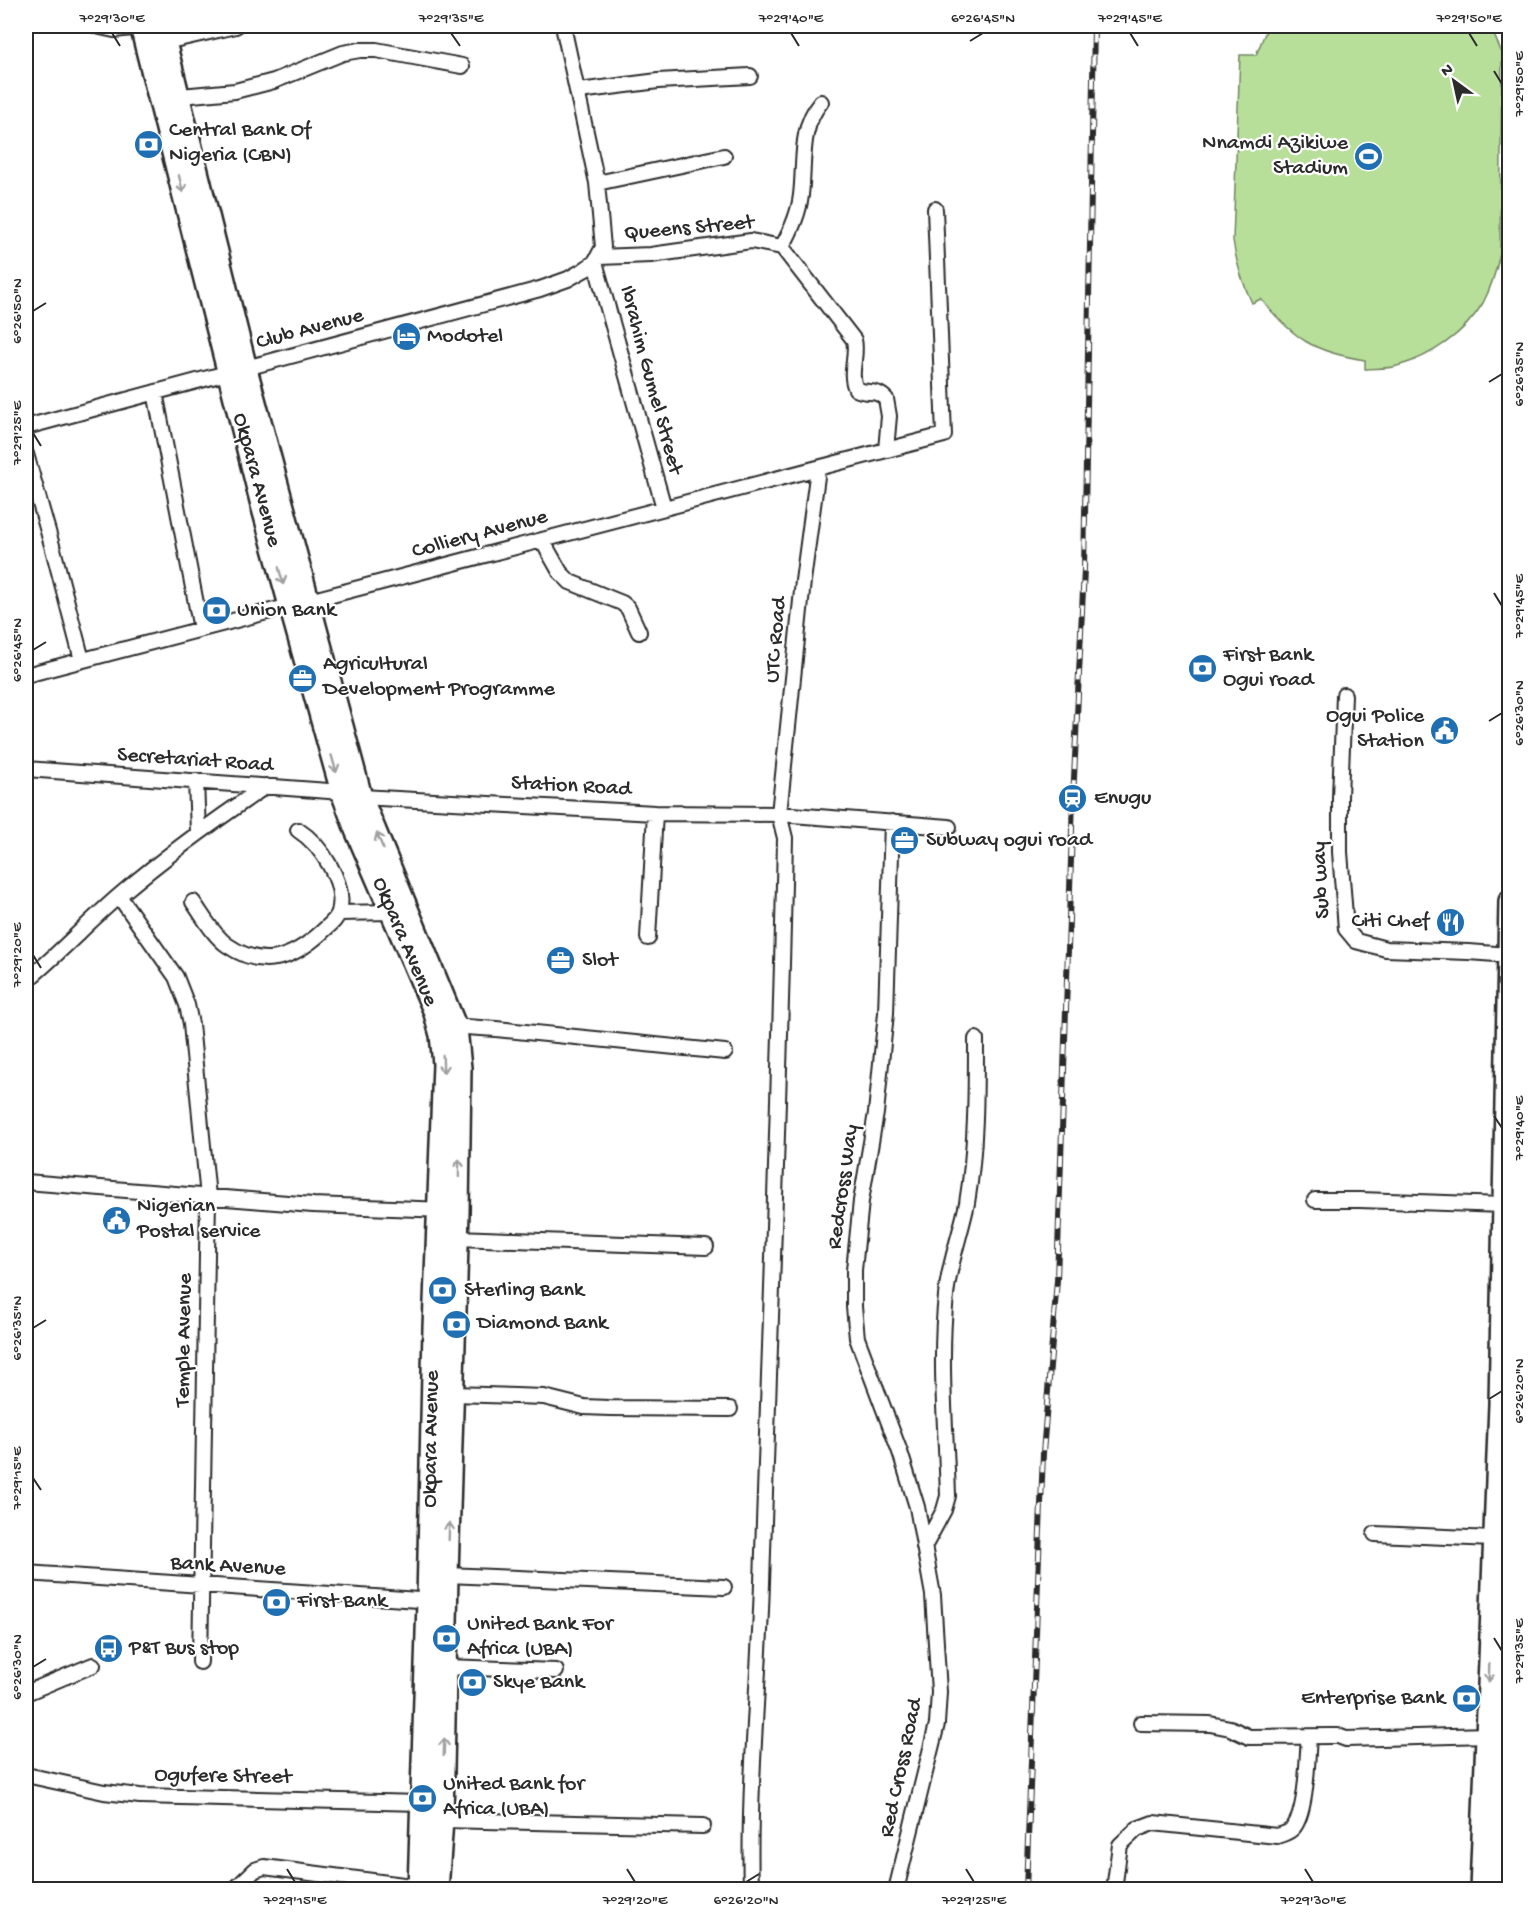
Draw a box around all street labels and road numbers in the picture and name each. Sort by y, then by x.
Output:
street label: Queens Street [623,210,757,248]
street label: Ibrahim Gumel Street [612,283,688,479]
street label: Club Avenue [253,303,367,357]
street label: Okpara Avenue [226,410,287,550]
street label: Colliery Avenue [409,504,551,566]
street label: UTC Road [760,594,794,684]
street label: Secretariat Road [116,743,276,780]
street label: Station Road [510,771,634,803]
street label: Sub way [1307,840,1337,919]
street label: Okpara Avenue [365,874,443,1011]
street label: Redcross Way [822,1123,866,1251]
street label: Temple Avenue [171,1272,199,1409]
street label: Okpara Avenue [418,1369,446,1508]
street label: Bank Avenue [169,1551,287,1583]
street label: Red Cross Road [875,1694,930,1840]
street label: Ogufere Street [154,1763,294,1791]

